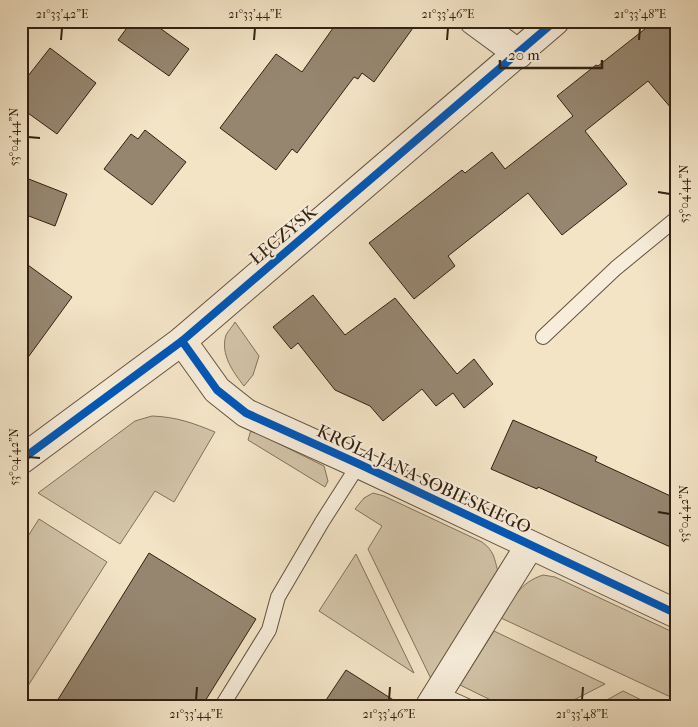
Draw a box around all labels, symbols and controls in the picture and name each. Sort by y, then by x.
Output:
text: 21°33'42"E [36,7,88,21]
text: 21°33'44"E [228,7,282,21]
text: 21°33'46"E [422,7,474,21]
text: 21°33'48"E [614,7,666,21]
scale bar [500,38,603,70]
text: 20 m [508,46,540,64]
text: 53°04'44"N [7,108,21,166]
text: 53°04'44"N [677,165,691,223]
street label: ŁĘCZYSK [246,201,322,269]
street label: KRÓLA JANA SOBIESKIEGO [313,419,535,538]
text: 53°04'42"N [7,428,21,486]
text: 53°04'42"N [677,485,691,543]
text: 21°33'44"E [169,707,223,721]
text: 21°33'46"E [363,707,415,721]
text: 21°33'48"E [556,707,608,721]

